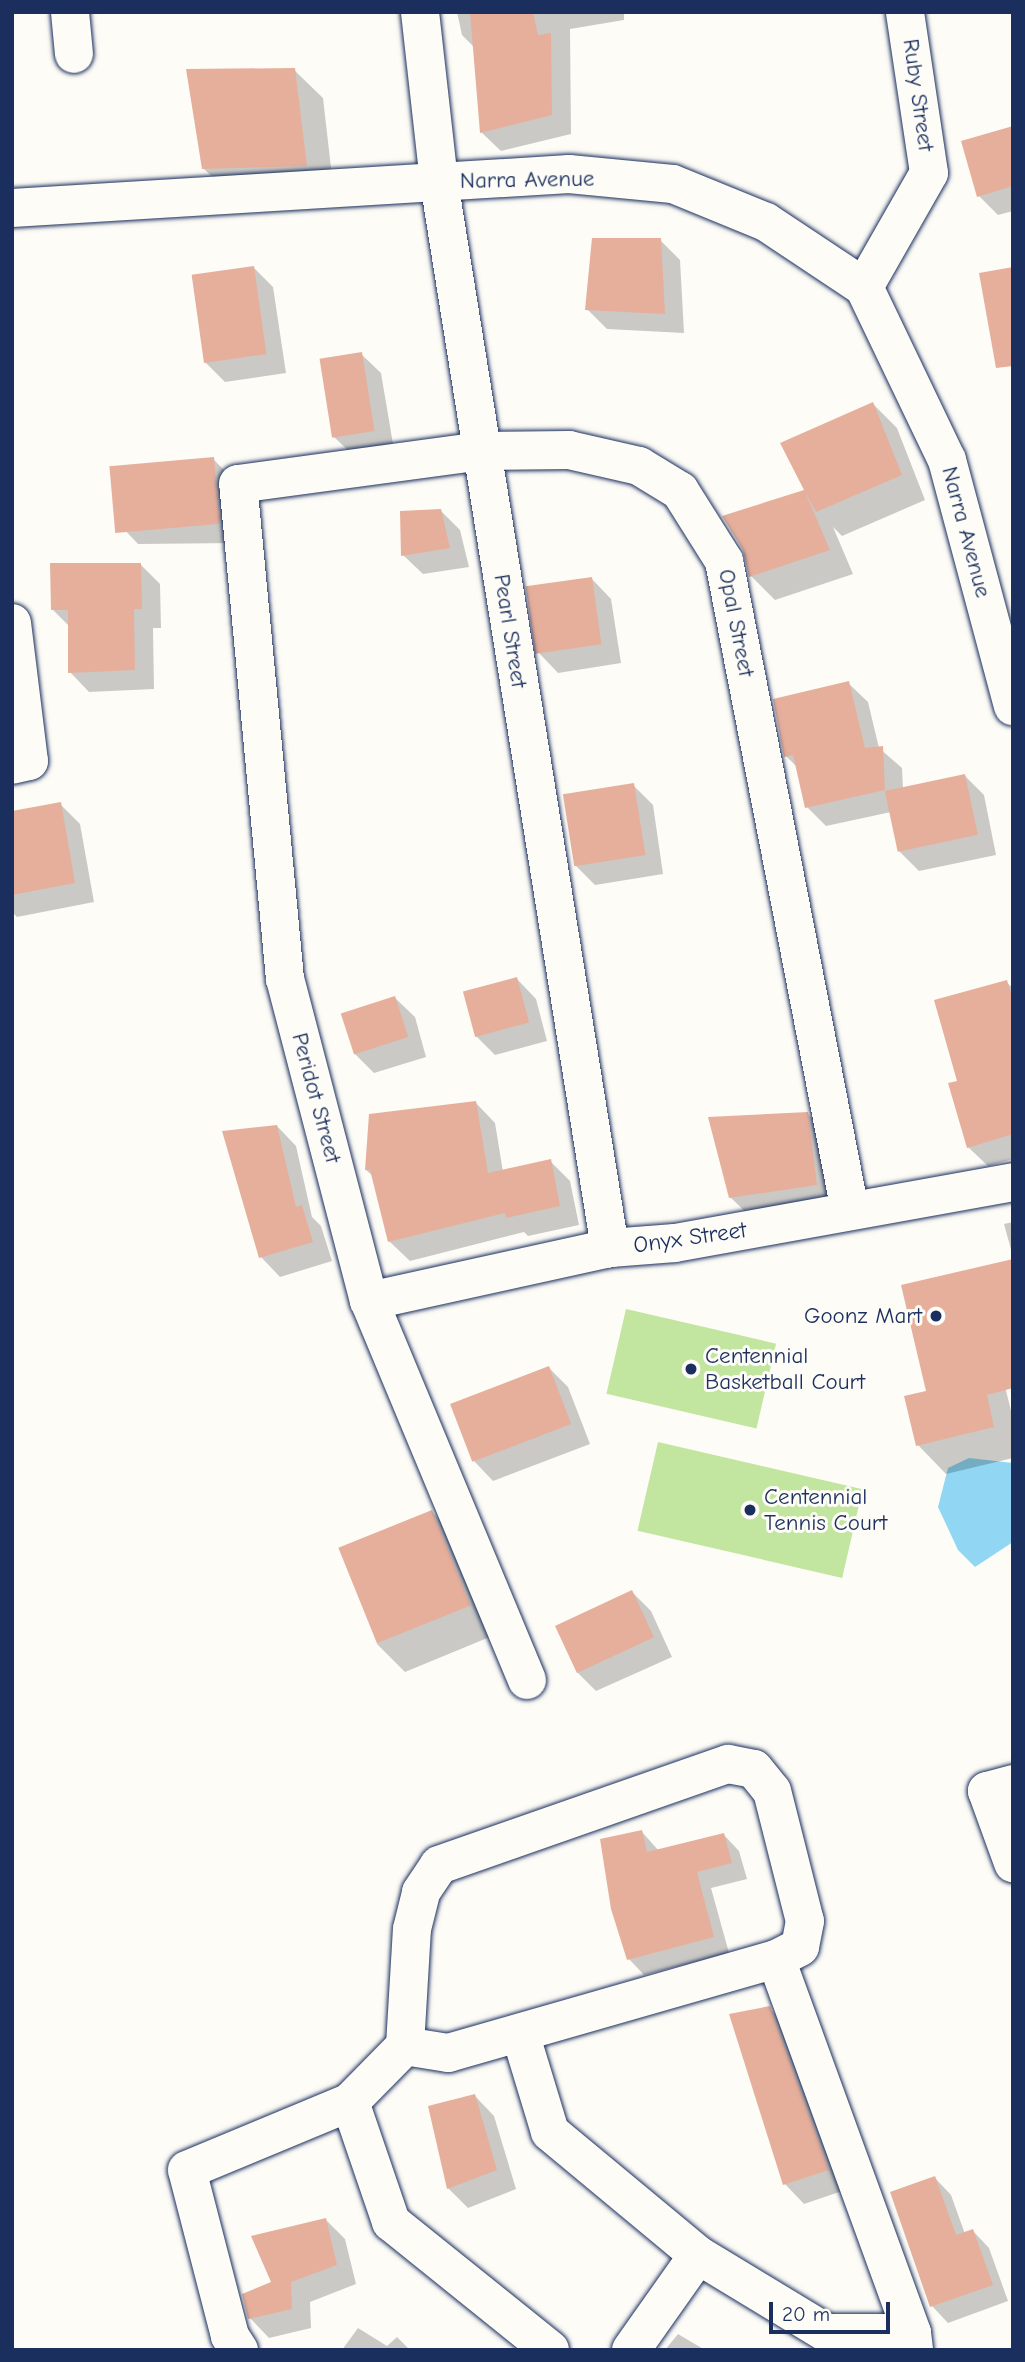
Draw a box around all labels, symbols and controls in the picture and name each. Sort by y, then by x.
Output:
street label: Ruby Street [896,37,940,153]
street label: Narra Avenue [460,165,594,195]
street label: Narra Avenue [935,464,997,600]
street label: Opal Street [712,567,760,679]
street label: Pearl Street [487,572,533,690]
street label: Peridot Street [285,1030,347,1166]
street label: Onyx Street [632,1216,748,1260]
place label: Goonz Mart [804,1302,922,1330]
marker: Goonz Mart [928,1308,944,1324]
place label: Centennial Basketball Court [705,1342,865,1396]
marker: Centennial Basketball Court [683,1361,699,1377]
place label: Centennial Tennis Court [764,1483,887,1537]
marker: Centennial Tennis Court [742,1502,758,1518]
scale bar [773,2288,894,2332]
text: 20 m [782,2302,830,2326]

